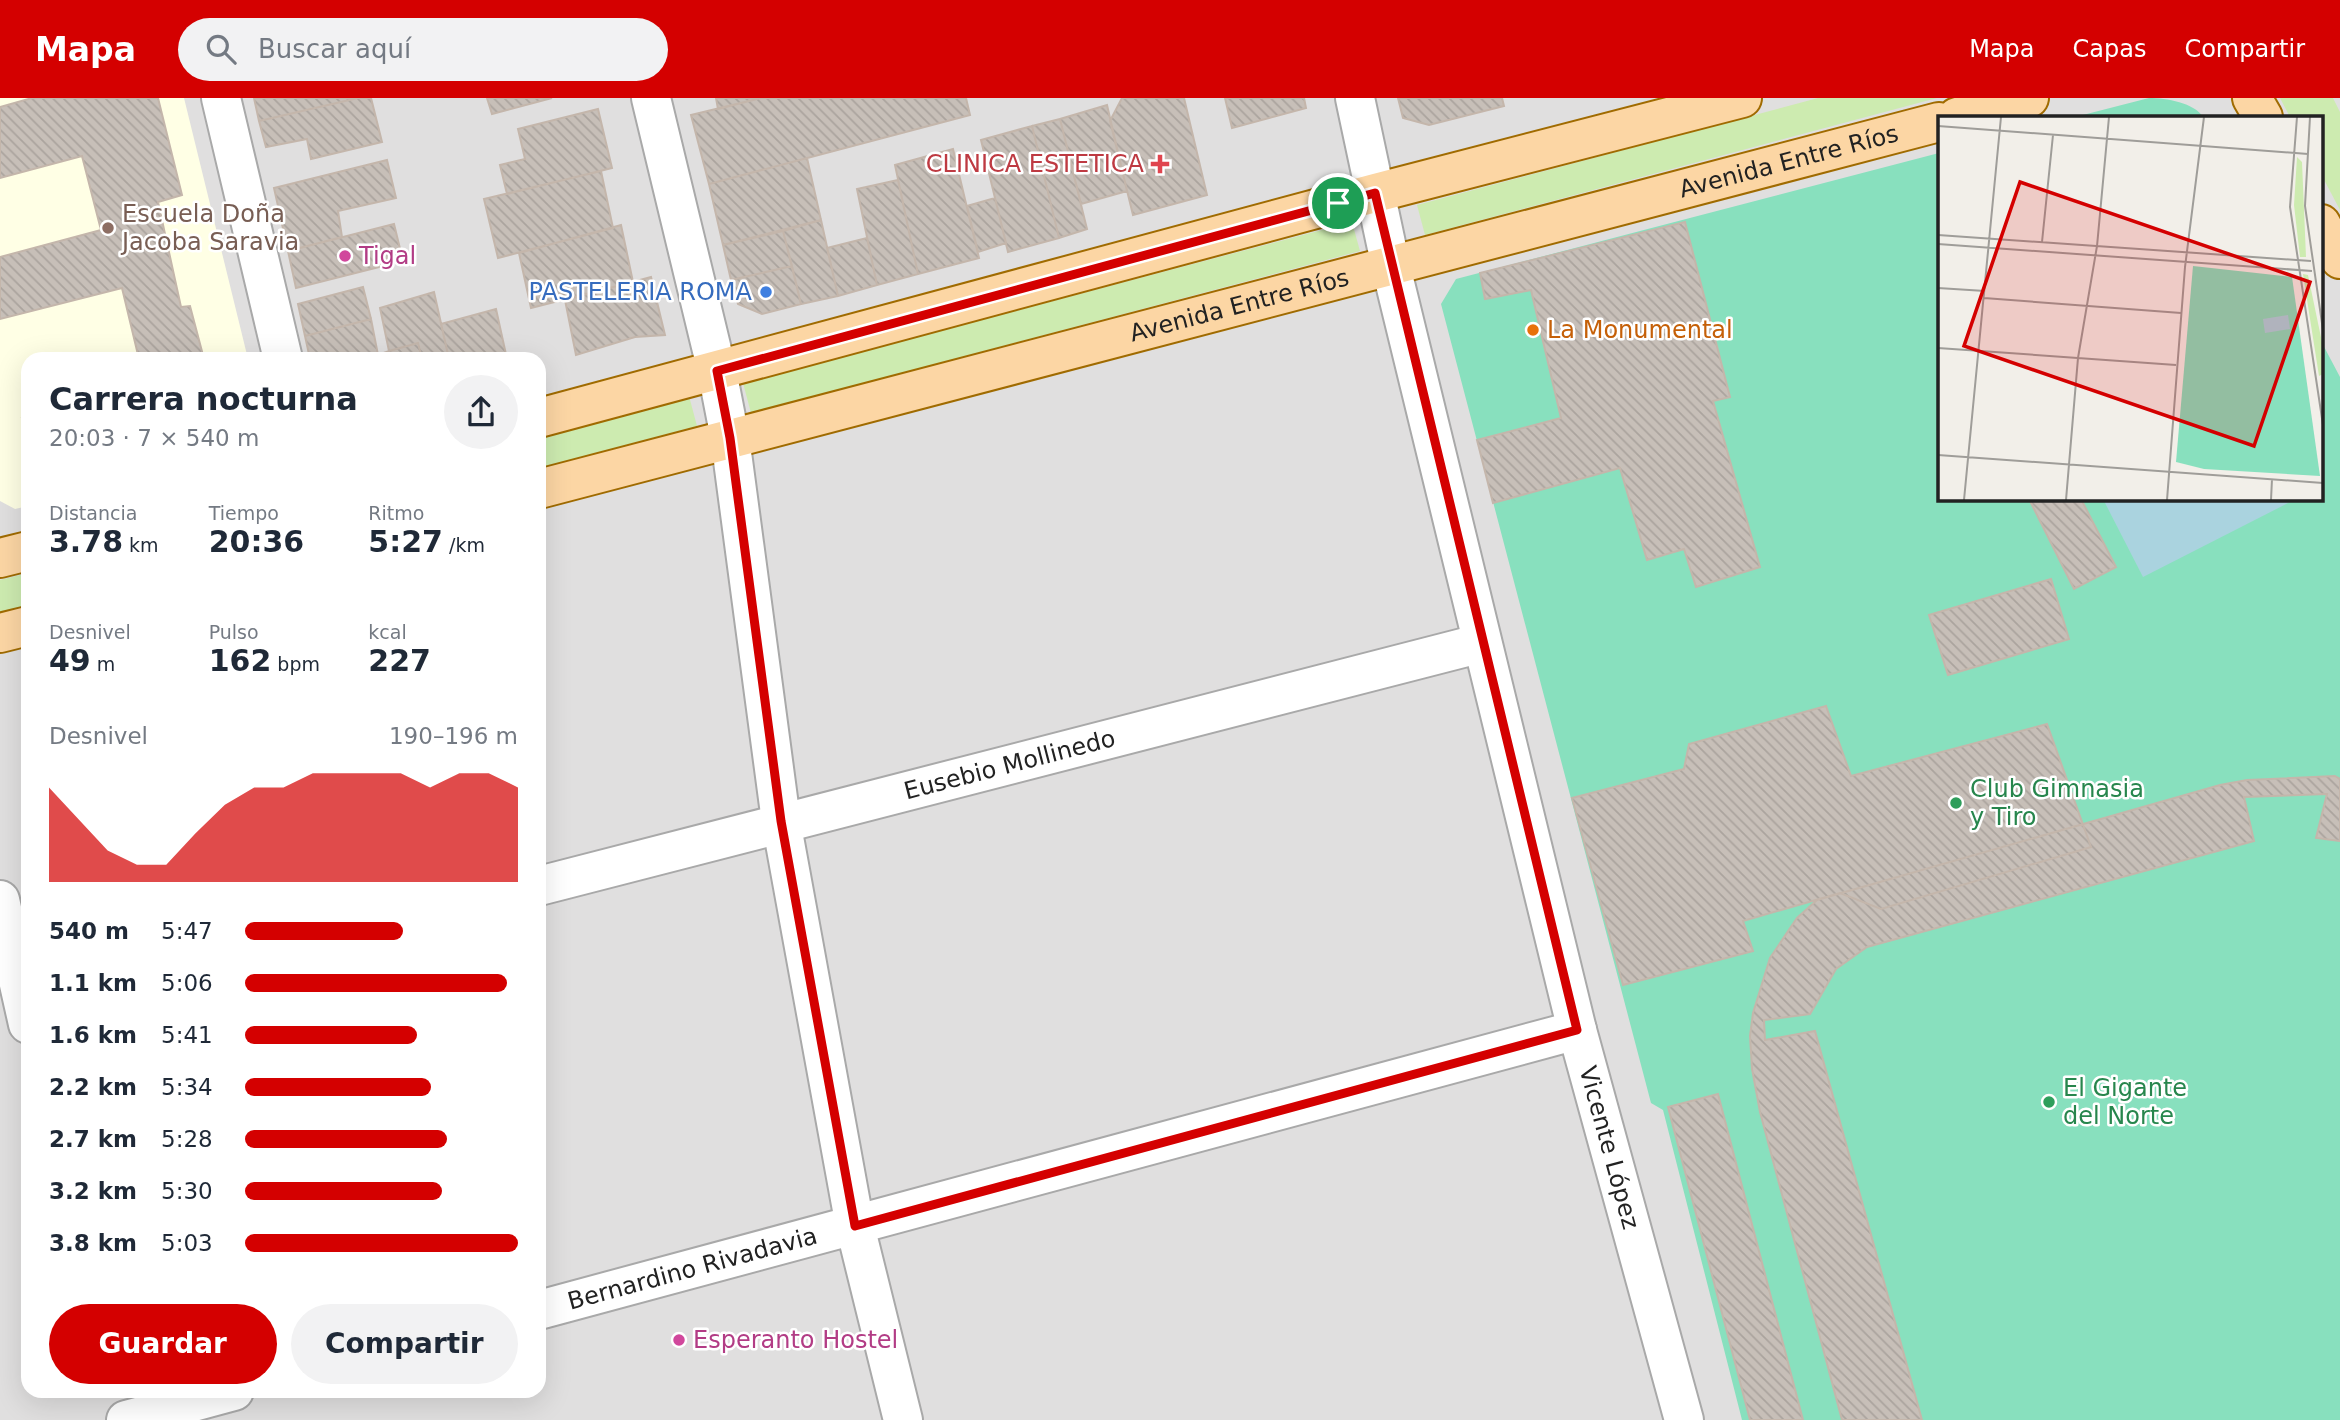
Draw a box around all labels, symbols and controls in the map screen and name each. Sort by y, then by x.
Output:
search box [178,18,668,81]
text: Mapa [35,30,136,69]
icon: search [202,30,240,68]
text: Buscar aquí [258,34,411,64]
text: Mapa [1969,35,2035,63]
text: Capas [2073,35,2146,63]
text: Compartir [2184,35,2305,63]
inset map [1938,116,2322,500]
street label: Avenida Entre Ríos [1676,119,1901,204]
place label: CLINICA ESTETICA [926,150,1145,178]
marker: CLINICA ESTETICA [1150,154,1170,174]
pin [1308,173,1368,233]
icon: arrive [1319,184,1357,222]
place label: Escuela Doña Jacoba Saravia [120,200,299,256]
marker: Escuela Doña Jacoba Saravia [100,220,116,236]
place label: Tigal [358,242,416,270]
marker: Tigal [337,248,353,264]
street label: Avenida Entre Ríos [1127,263,1352,348]
place label: PASTELERIA ROMA [529,278,753,306]
marker: PASTELERIA ROMA [758,284,774,300]
place label: La Monumental [1547,316,1733,344]
marker: La Monumental [1525,322,1541,338]
button: share [444,375,518,449]
text: Carrera nocturna [49,380,358,418]
text: 20:03 · 7 × 540 m [49,425,259,451]
text: Distancia [49,502,137,524]
text: Tiempo [209,502,279,524]
text: Ritmo [368,502,424,524]
text: 3.78 [49,524,123,559]
text: 20:36 [209,524,304,559]
text: 5:27 [368,524,443,559]
text: km [123,534,159,556]
text: /km [443,534,485,556]
text: Desnivel [49,621,131,643]
text: Pulso [209,621,259,643]
text: kcal [368,621,407,643]
text: 49 [49,643,91,678]
text: 162 [209,643,271,678]
text: 227 [368,643,431,678]
text: m [91,653,115,675]
text: bpm [271,653,320,675]
text: Desnivel [49,723,148,749]
text: 190–196 m [389,723,518,749]
street label: Eusebio Mollinedo [901,724,1118,805]
place label: Club Gimnasia y Tiro [1970,775,2144,831]
marker: Club Gimnasia y Tiro [1948,795,1964,811]
text: 540 m [49,918,129,944]
text: 5:47 [161,918,213,944]
text: 1.1 km [49,970,137,996]
text: 5:06 [161,970,213,996]
text: 1.6 km [49,1022,137,1048]
text: 5:41 [161,1022,213,1048]
street label: Vicente López [1574,1063,1645,1232]
text: 2.2 km [49,1074,137,1100]
text: 5:34 [161,1074,213,1100]
place label: El Gigante del Norte [2063,1074,2187,1130]
marker: El Gigante del Norte [2041,1094,2057,1110]
text: 2.7 km [49,1126,137,1152]
text: 5:28 [161,1126,213,1152]
text: 3.2 km [49,1178,137,1204]
text: 5:30 [161,1178,213,1204]
street label: Bernardino Rivadavia [565,1222,820,1316]
text: 3.8 km [49,1230,137,1256]
text: 5:03 [161,1230,213,1256]
button: Guardar [49,1304,277,1384]
button: Compartir [291,1304,518,1384]
place label: Esperanto Hostel [693,1326,898,1354]
marker: Esperanto Hostel [671,1332,687,1348]

